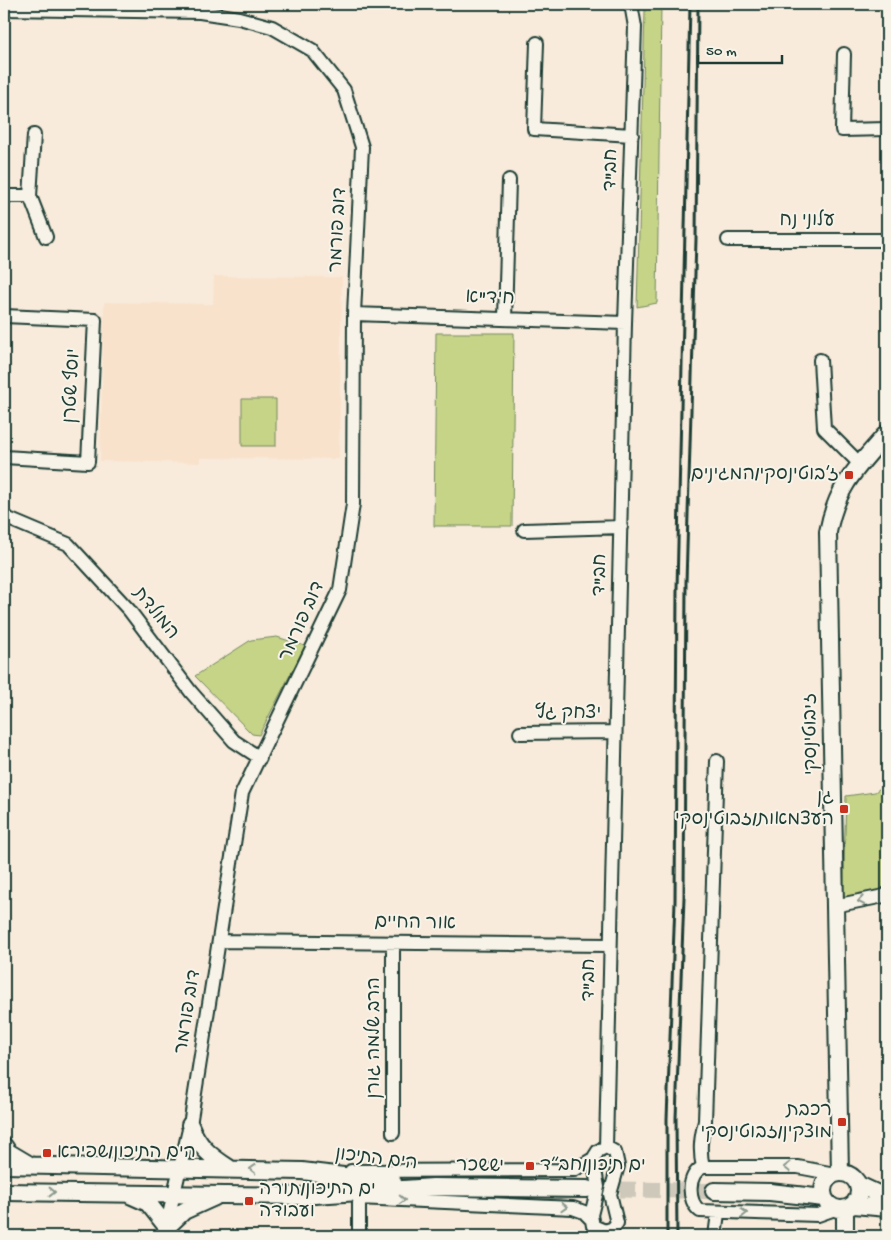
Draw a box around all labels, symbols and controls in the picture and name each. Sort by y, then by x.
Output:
scale bar [698,32,782,64]
text: 50 m [706,43,737,61]
street label: חב"ד [600,148,624,192]
street label: דוב פורמר [325,187,353,273]
street label: עלוני נח [779,209,835,233]
street label: חיד"א [465,287,515,311]
street label: יוסף שטרן [59,348,86,424]
place label: ז׳בוטינסקי/המגינים [691,464,839,487]
marker: ז׳בוטינסקי/המגינים [843,469,855,481]
street label: חב"ד [589,553,613,597]
street label: דוב פורמר [275,578,331,666]
street label: המולדת [126,582,184,645]
street label: ז'בוטינסקי [800,693,824,775]
street label: יצחק גץ [535,702,601,726]
place label: גן העצמאות/זבוטינסקי [675,787,834,832]
marker: גן העצמאות/זבוטינסקי [838,803,850,815]
one-way arrow [857,895,866,905]
street label: אור החיים [374,912,456,936]
street label: חב"ד [578,958,602,1002]
street label: דוב פורמר [171,968,207,1056]
street label: הרב שלמה גורן [363,977,387,1099]
place label: רכבת מוצקין/זבוטינסקי [700,1100,832,1145]
marker: רכבת מוצקין/זבוטינסקי [836,1116,848,1128]
place label: הים התיכון/שפירא [57,1142,196,1165]
street label: הים התיכון [333,1144,419,1176]
marker: הים התיכון/שפירא [41,1147,53,1159]
street label: יששכר [456,1155,504,1179]
place label: ים תיכון/חב״ד [540,1155,646,1178]
marker: ים תיכון/חב״ד [524,1160,536,1172]
one-way arrow [783,1162,790,1172]
one-way arrow [249,1164,257,1175]
place label: ים התיכון/תורה ועבודה [259,1179,376,1224]
one-way arrow [49,1187,57,1197]
marker: ים התיכון/תורה ועבודה [243,1195,255,1207]
one-way arrow [398,1195,406,1206]
one-way arrow [560,1202,568,1213]
one-way arrow [740,1208,748,1218]

